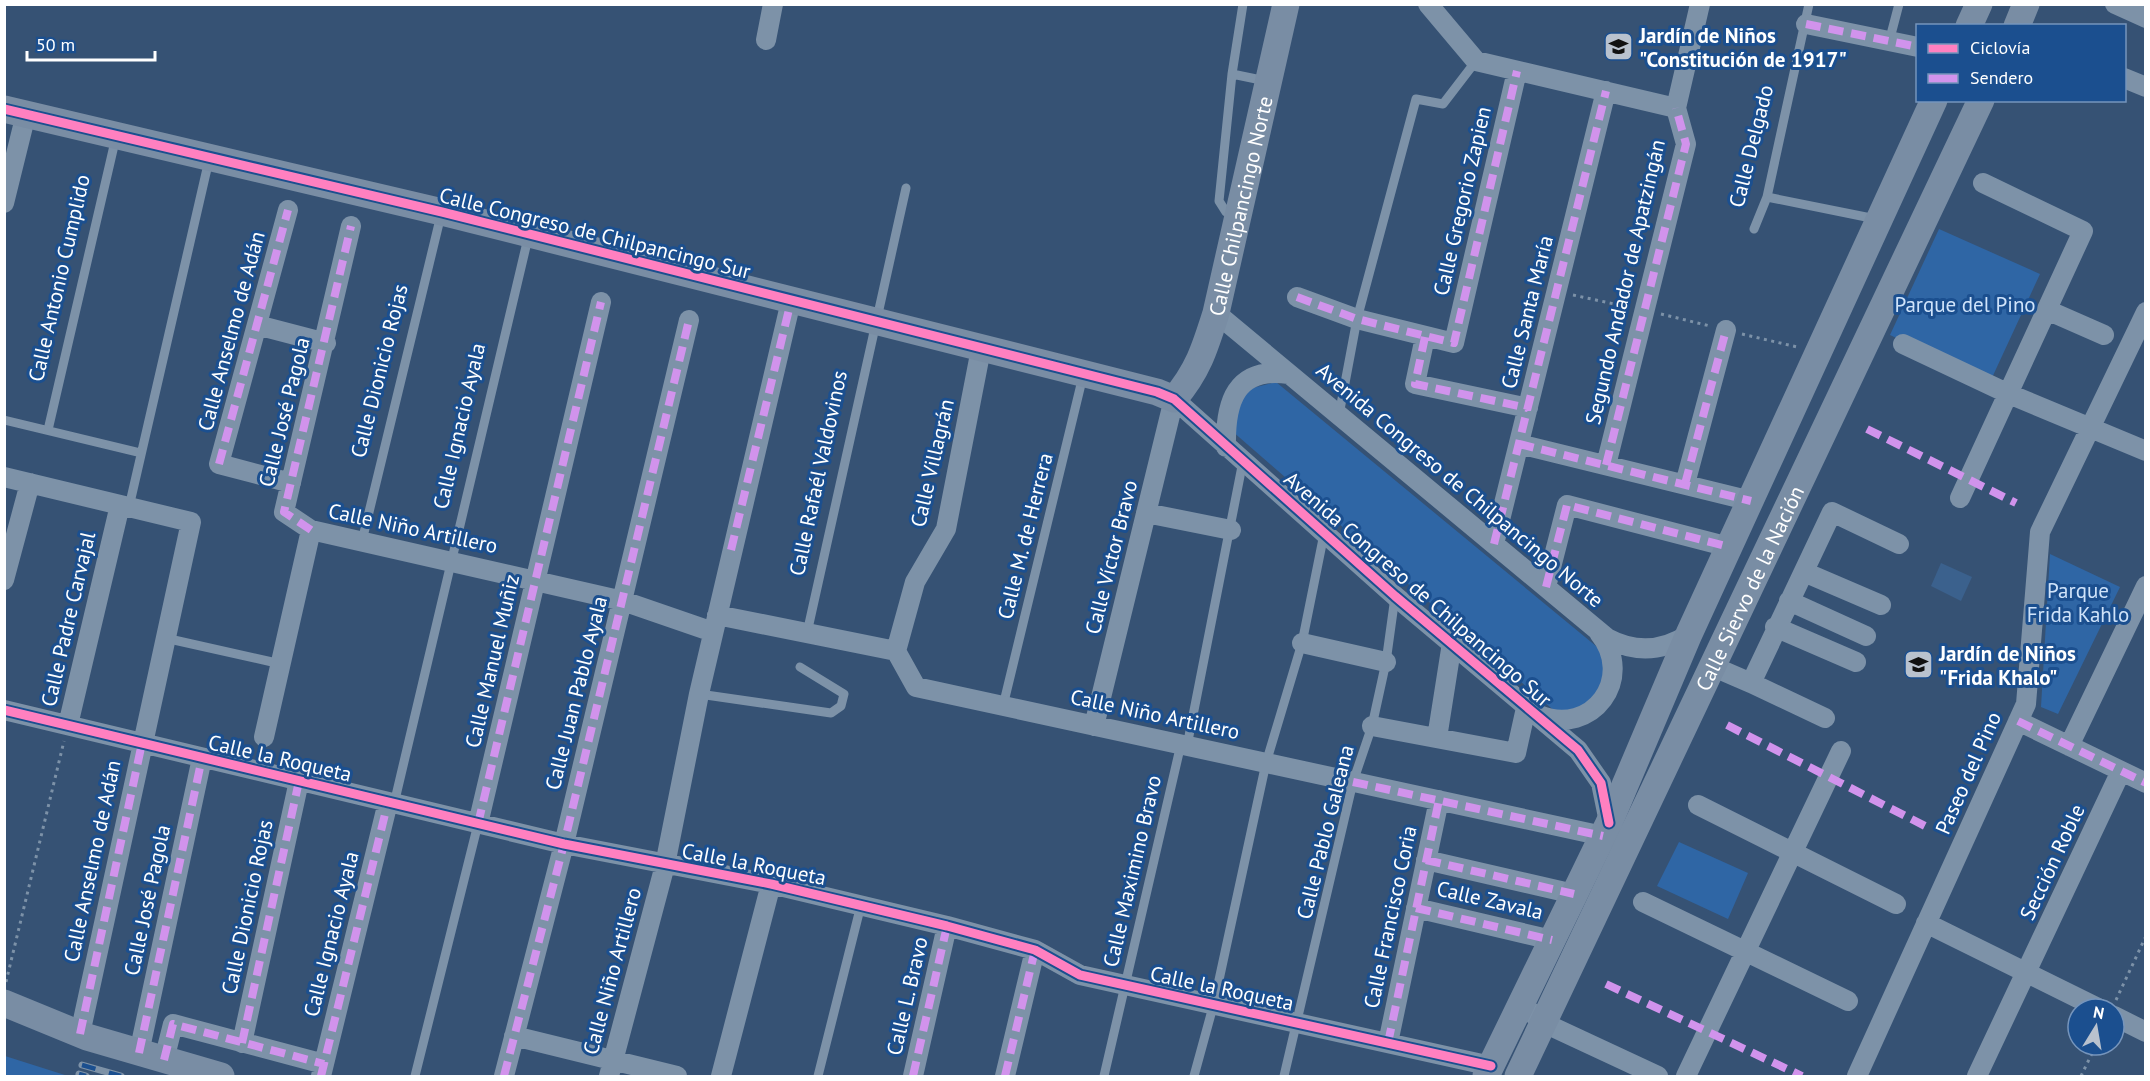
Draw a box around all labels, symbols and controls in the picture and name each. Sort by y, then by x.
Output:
place label: Jardín de Niños "Constitución de 1917" [1638,22,1847,73]
scale bar [27,24,154,62]
legend [1916,24,2126,102]
school or university icon: Jardín de Niños "Constitución de 1917" [1602,31,1634,63]
text: 50 m [36,33,75,56]
text: Ciclovía [1970,36,2030,59]
text: Sendero [1970,66,2033,89]
street label: Calle Delgado [1723,82,1779,210]
street label: Calle Chilpancingo Norte [1202,93,1278,318]
street label: Calle Gregorio Zapien [1427,104,1497,298]
street label: Segundo Andador de Apatzingán [1579,137,1671,427]
street label: Calle Antonio Cumplido [22,172,96,384]
street label: Calle Congreso de Chilpancingo Sur [437,181,753,285]
street label: Calle Anselmo de Adán [191,228,271,434]
street label: Calle Santa María [1495,233,1559,391]
street label: Calle Dionicio Rojas [344,281,414,461]
park label: Parque del Pino [1894,291,2036,318]
street label: Calle José Pagola [252,334,316,490]
street label: Calle Ignacio Ayala [427,340,491,512]
street label: Avenida Congreso de Chilpancingo Norte [1311,357,1609,613]
street label: Calle Rafaél Valdovinos [783,368,853,578]
street label: Calle Villagrán [904,396,960,530]
street label: Calle M. de Herrera [991,450,1059,622]
street label: Avenida Congreso de Chilpancingo Sur [1279,465,1557,713]
street label: Calle Víctor Bravo [1079,477,1143,637]
street label: Calle Siervo de la Nación [1689,481,1810,695]
street label: Calle Niño Artillero [326,497,500,559]
street label: Calle Padre Carvajal [35,529,101,709]
street label: Calle Manuel Muñiz [459,572,525,750]
park label: Parque Frida Kahlo [2027,577,2129,628]
street label: Calle Juan Pablo Ayala [539,593,613,793]
place label: Jardín de Niños "Frida Khalo" [1938,640,2076,691]
school or university icon: Jardín de Niños "Frida Khalo" [1902,649,1934,681]
street label: Calle Niño Artillero [1068,683,1242,745]
street label: Paseo del Pino [1929,707,2007,839]
street label: Calle la Roqueta [206,728,354,788]
street label: Calle Pablo Galeana [1290,742,1360,922]
street label: Calle Anselmo de Adán [57,758,127,964]
street label: Calle Maximino Bravo [1097,772,1167,970]
street label: Sección Roble [2013,800,2091,924]
street label: Calle Dionicio Rojas [215,817,279,997]
street label: Calle José Pagola [118,822,176,978]
street label: Calle Francisco Coria [1357,823,1423,1011]
street label: Calle la Roqueta [680,837,828,891]
street label: Calle Ignacio Ayala [297,849,365,1019]
street label: Calle Zavala [1434,875,1546,925]
street label: Calle Niño Artillero [577,884,647,1058]
street label: Calle L. Bravo [880,934,934,1058]
street label: Calle la Roqueta [1148,960,1296,1016]
north arrow [2066,997,2126,1057]
text: N [2092,1001,2106,1023]

